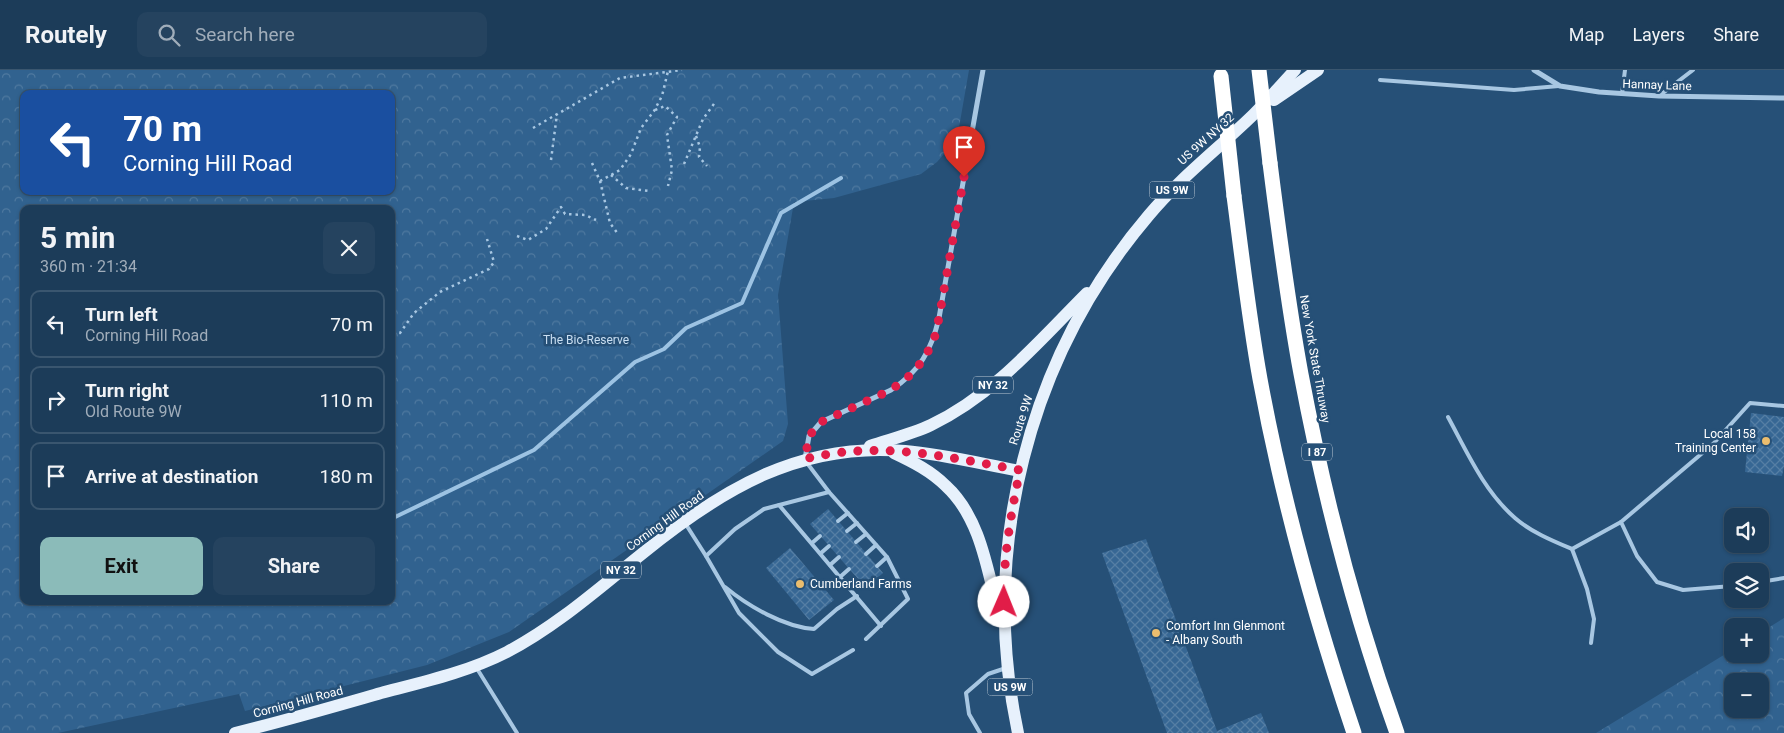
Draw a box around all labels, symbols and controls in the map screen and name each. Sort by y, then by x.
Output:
search box [137,12,487,57]
text: Routely [25,21,107,49]
icon: search [155,21,183,49]
text: Search here [195,23,295,46]
text: Map [1569,24,1604,45]
text: Layers [1632,24,1685,45]
text: Share [1713,24,1759,45]
street label: Hannay Lane [1622,77,1692,93]
text: 70 m [123,109,202,150]
icon: left [40,110,105,175]
street label: US 9W NY 32 [1175,110,1237,168]
pin [943,126,985,177]
icon: arrive [950,133,978,161]
text: Corning Hill Road [123,151,292,176]
road number: US 9W [1150,182,1194,198]
text: 5 min [40,220,115,255]
button: close [323,222,375,274]
text: 360 m · 21:34 [40,257,137,276]
street label: New York State Thruway [1297,294,1333,424]
text: Turn left [85,303,158,326]
icon: left [42,310,70,338]
text: 70 m [330,313,373,336]
text: Corning Hill Road [85,326,208,345]
park label: The Bio-Reserve [543,333,629,347]
road number: NY 32 [973,376,1013,394]
text: Turn right [85,379,169,402]
icon: right [42,386,70,414]
text: 110 m [320,389,373,412]
street label: Route 9W [1006,393,1036,447]
text: Old Route 9W [85,402,182,421]
place label: Local 158 Training Center [1675,427,1756,455]
marker: Local 158 Training Center [1760,435,1772,447]
road number: I 87 [1302,444,1332,461]
icon: arrive [42,462,70,490]
text: Arrive at destination [85,465,258,488]
text: 180 m [320,465,373,488]
street label: Corning Hill Road [623,488,707,554]
map controls [1724,508,1769,718]
button: sound [1724,508,1769,553]
button: Exit [40,537,203,595]
button: Share [213,537,375,595]
road number: NY 32 [601,562,641,578]
button: layers [1724,563,1769,608]
position arrow [977,575,1029,627]
place label: Cumberland Farms [810,577,912,591]
marker: Cumberland Farms [794,578,806,590]
button: + [1724,618,1769,663]
place label: Comfort Inn Glenmont - Albany South [1166,619,1285,647]
marker: Comfort Inn Glenmont - Albany South [1150,627,1162,639]
button: − [1724,673,1769,718]
road number: US 9W [988,678,1032,696]
street label: Corning Hill Road [252,683,344,721]

